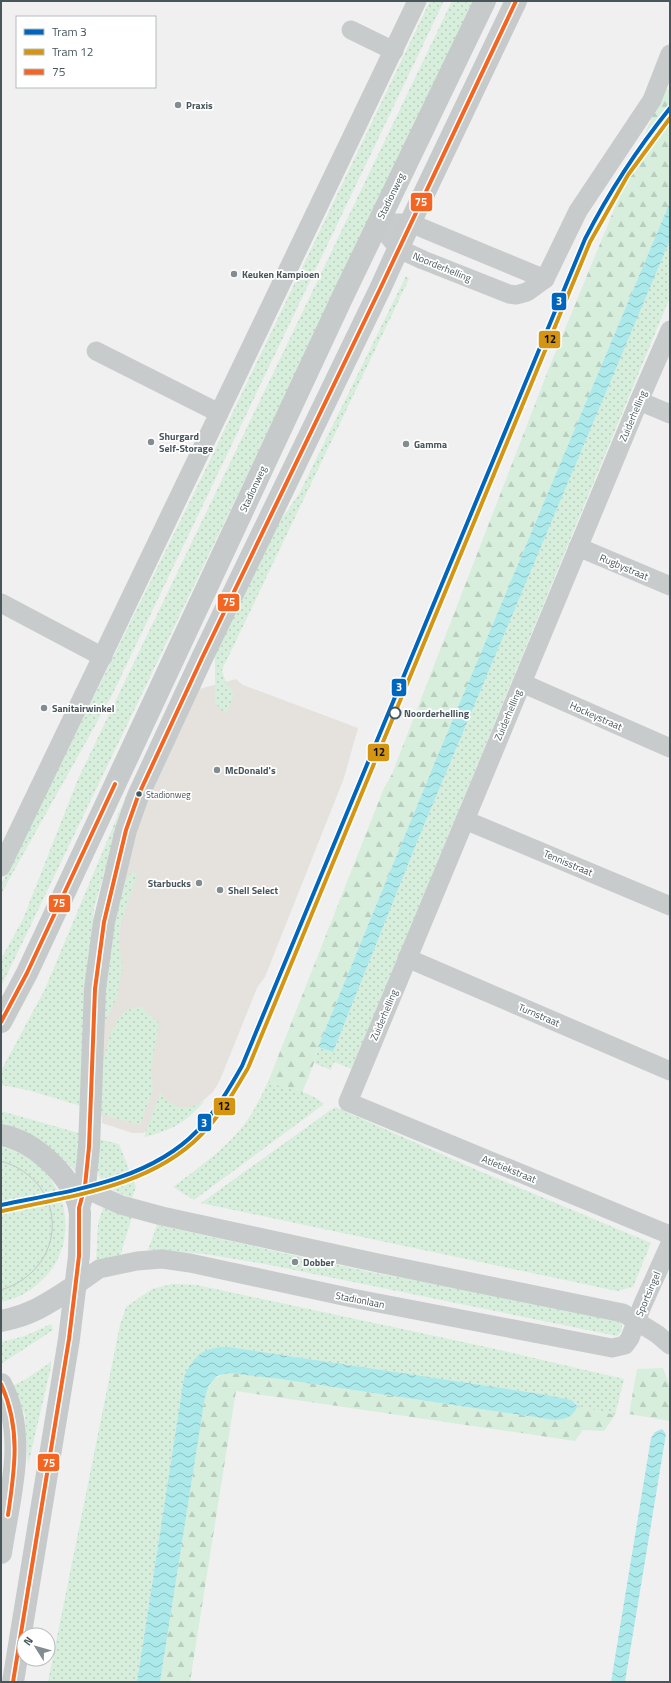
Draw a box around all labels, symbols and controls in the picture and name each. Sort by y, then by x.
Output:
legend [16,16,156,88]
text: Tram 3 [52,22,87,41]
text: Tram 12 [52,42,94,61]
text: 75 [52,62,66,81]
place label: Praxis [186,98,213,113]
marker: Praxis [173,100,183,110]
street label: Stadionweg [373,170,409,222]
line badge: 75 [410,192,433,212]
text: 75 [415,194,427,210]
street label: Noorderhelling [410,248,474,286]
place label: Keuken Kampioen [242,267,320,282]
marker: Keuken Kampioen [229,269,239,279]
line badge: 3 [551,292,567,311]
text: 3 [556,293,562,309]
line badge: 12 [538,330,561,349]
text: 12 [544,331,556,347]
street label: Zuiderhelling [615,388,651,444]
place label: Shurgard Self-Storage [159,429,213,456]
marker: Shurgard Self-Storage [146,437,156,447]
place label: Gamma [414,437,447,452]
marker: Gamma [401,439,411,449]
street label: Stadionweg [236,463,270,515]
street label: Rugbystraat [597,550,651,584]
line badge: 75 [217,593,240,612]
text: 75 [223,594,235,610]
line badge: 3 [391,678,407,697]
text: 3 [396,679,402,695]
street label: Zuiderhelling [490,687,526,743]
street label: Hockeystraat [567,698,625,734]
place label: Sanitairwinkel [52,701,115,716]
marker: Sanitairwinkel [39,703,49,713]
marker: Noorderhelling [388,706,402,720]
place label: Noorderhelling [404,706,470,721]
line badge: 12 [367,743,390,762]
text: 12 [373,744,385,760]
place label: McDonald's [225,763,276,778]
marker: McDonald's [212,765,222,775]
place label: Stadionweg [146,788,191,801]
marker: Stadionweg [134,789,144,799]
street label: Tennisstraat [541,846,595,880]
place label: Starbucks [148,876,191,891]
marker: Starbucks [194,878,204,888]
place label: Shell Select [228,883,278,898]
marker: Shell Select [215,885,225,895]
line badge: 75 [48,894,71,913]
text: 75 [53,895,65,911]
street label: Zuiderhelling [366,987,402,1043]
street label: Turnstraat [516,1000,562,1031]
line badge: 12 [213,1097,236,1116]
text: 12 [218,1098,230,1114]
line badge: 3 [197,1113,212,1132]
text: 3 [201,1115,207,1131]
street label: Atletiekstraat [480,1151,539,1187]
place label: Dobber [303,1255,335,1270]
marker: Dobber [290,1257,300,1267]
street label: Sportsingel [632,1269,664,1319]
street label: Stadionlaan [334,1288,386,1312]
line badge: 75 [37,1453,60,1472]
text: 75 [43,1455,55,1471]
north arrow [16,1627,56,1667]
text: N [19,1633,37,1649]

